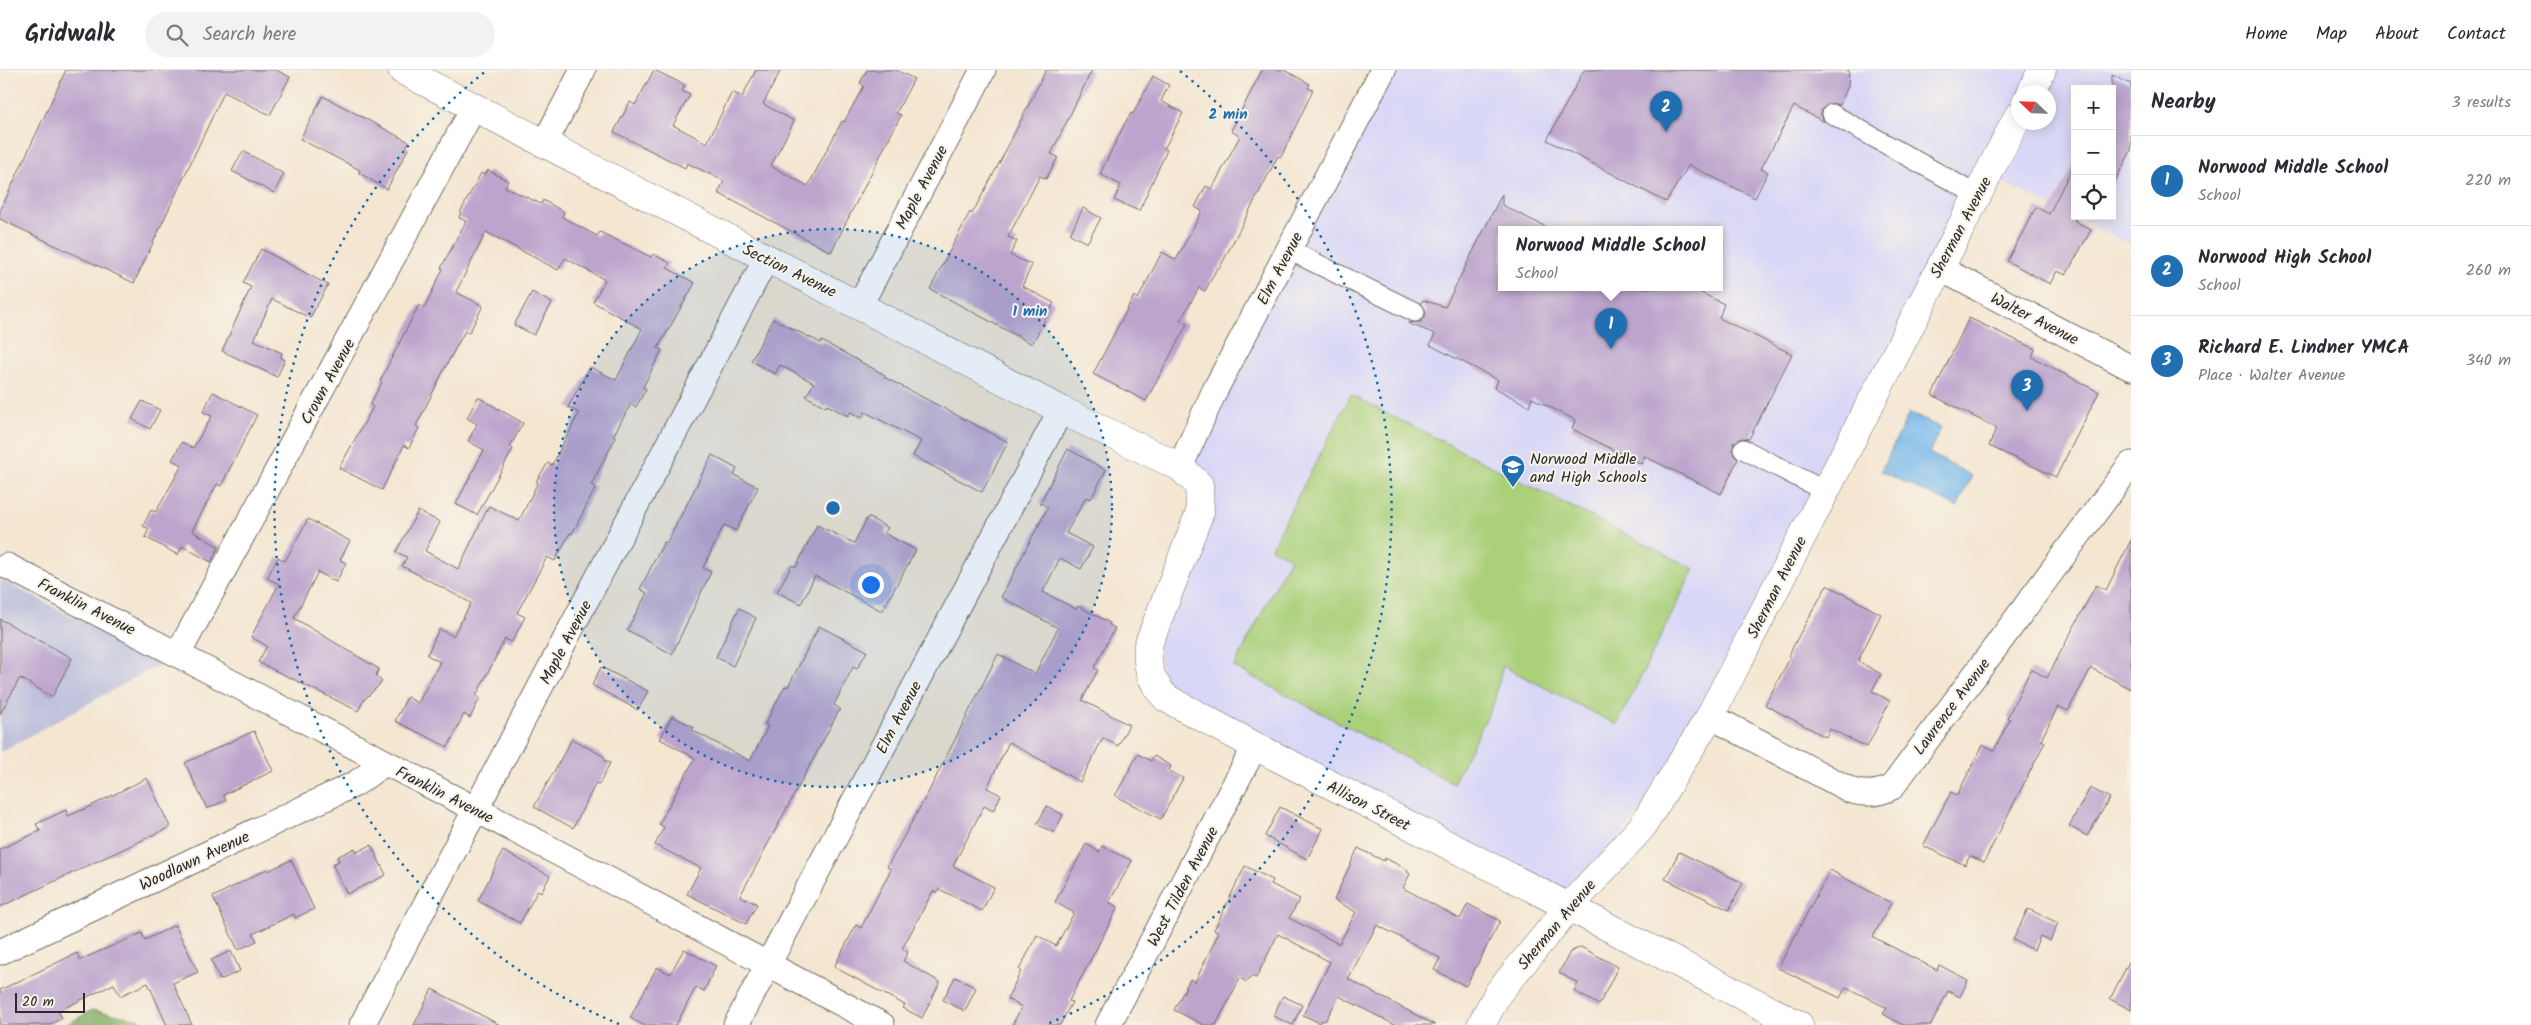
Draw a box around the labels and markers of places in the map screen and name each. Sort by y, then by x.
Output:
pin: 2 [1650,91,1682,132]
pin: 1 [1595,308,1627,349]
pin: 3 [2011,370,2043,411]
place label: Norwood Middle and High Schools [1530,447,1647,490]
school or university icon: Norwood Middle and High Schools [1500,454,1526,488]
centre of rings [824,499,842,517]

